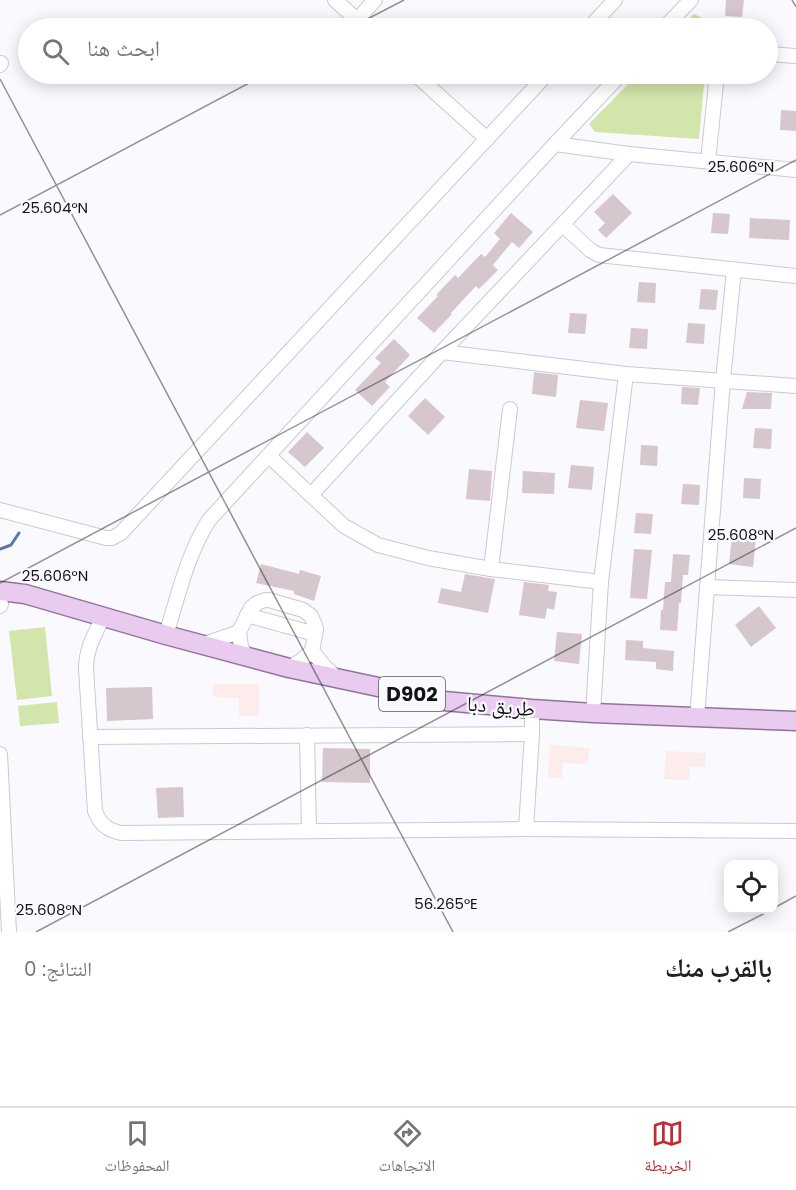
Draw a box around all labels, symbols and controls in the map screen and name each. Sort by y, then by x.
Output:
search box [18,18,778,84]
text: ابحث هنا [87,33,160,64]
icon: search [39,35,72,68]
text: 25.606°N [708,156,774,177]
text: 25.604°N [22,197,88,218]
text: 25.608°N [708,524,774,545]
text: 25.606°N [22,565,88,586]
road number: D902 [379,677,445,711]
street label: طريق دبا [466,689,536,723]
map controls [724,860,778,914]
button: locate [724,860,778,914]
text: 56.265°E [414,893,478,914]
text: 25.608°N [16,899,82,920]
text: بالقرب منك [665,950,772,986]
text: النتائج: 0 [24,955,92,983]
tab: المحفوظات [105,1117,170,1181]
tab: الاتجاهات [379,1117,435,1181]
tab: الخريطة [644,1117,692,1181]

